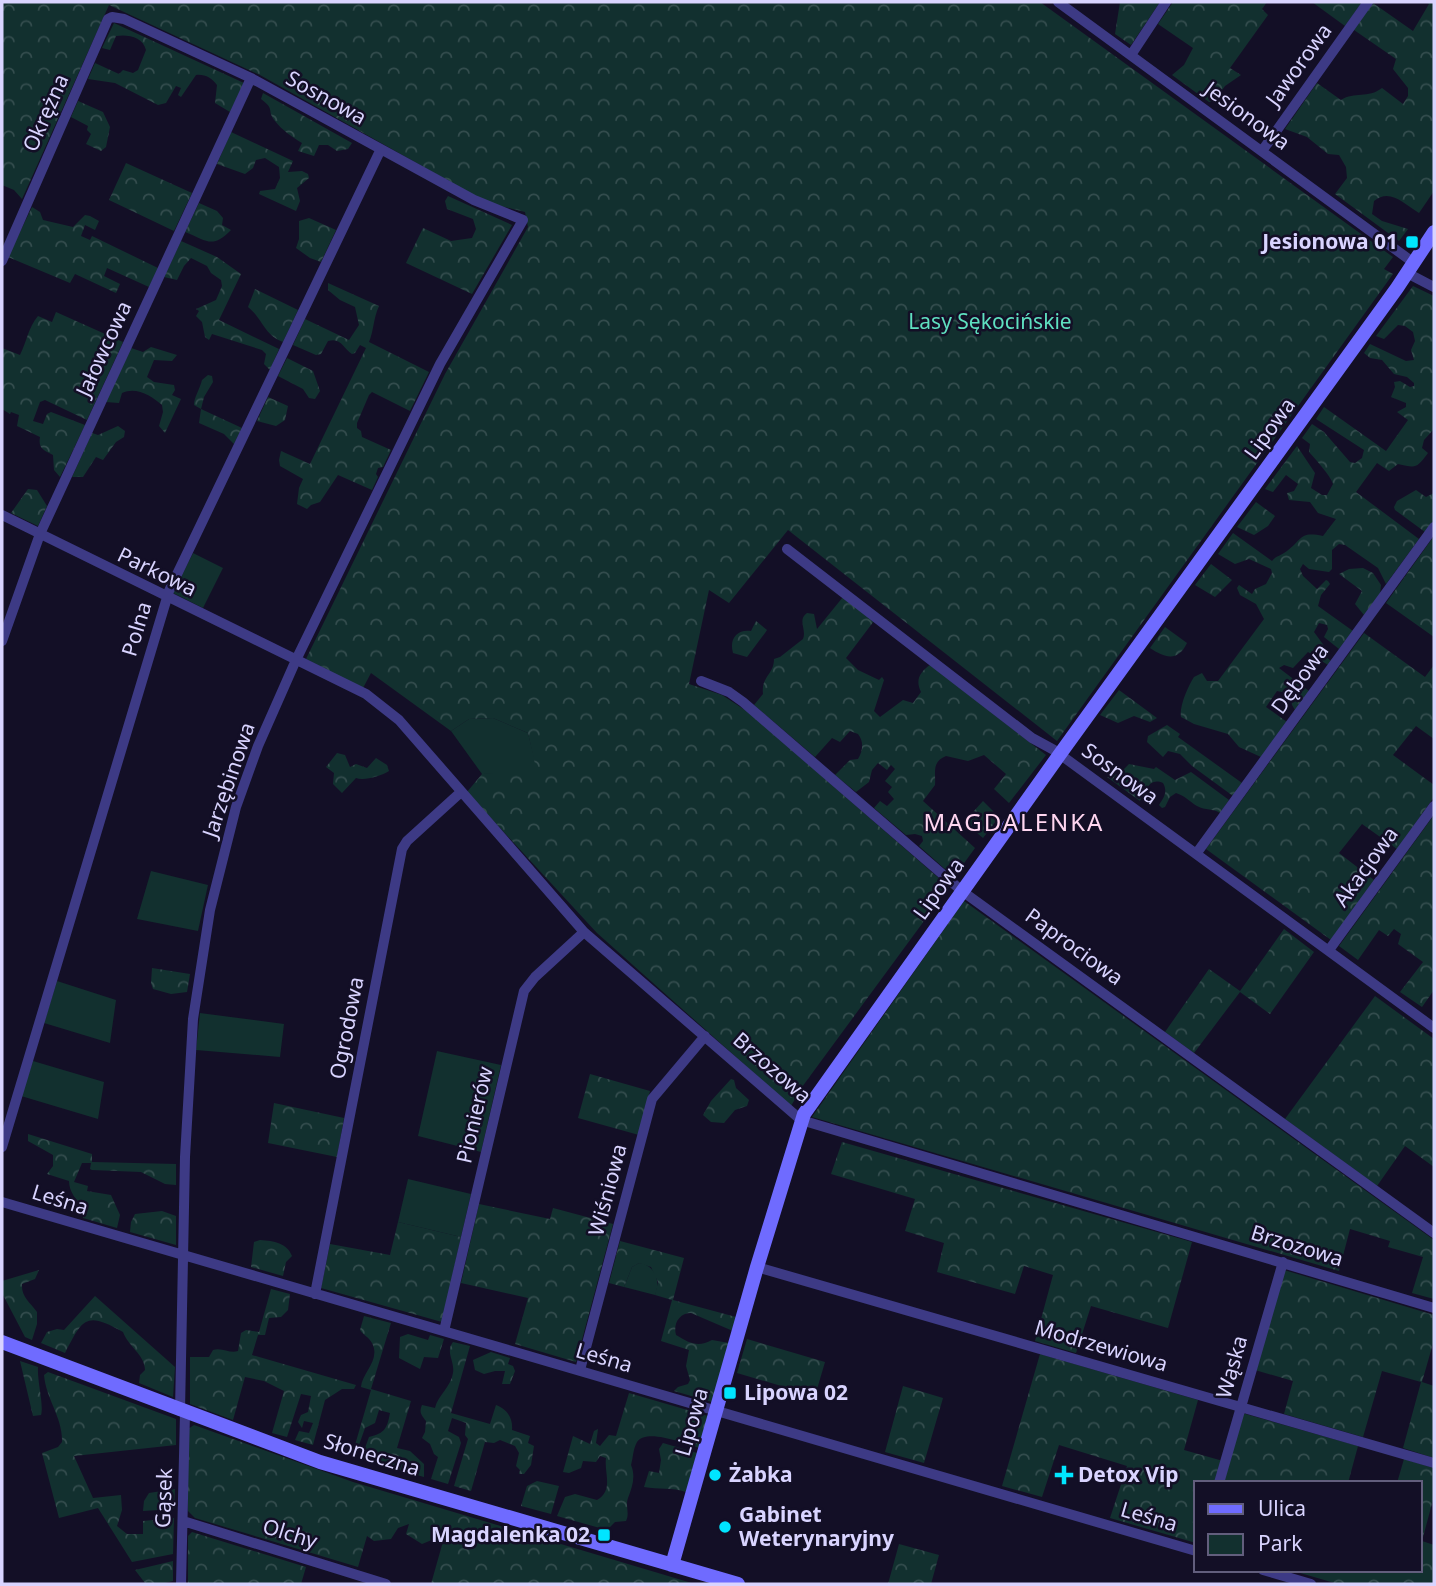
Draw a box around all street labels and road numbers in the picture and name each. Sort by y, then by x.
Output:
street label: Jaworowa [1258,18,1338,113]
street label: Sosnowa [281,64,372,131]
street label: Okrężna [16,69,75,156]
street label: Jesionowa [1198,74,1296,156]
street label: Jałowcowa [68,296,137,403]
street label: Lipowa [1237,392,1301,465]
street label: Parkowa [113,540,202,602]
street label: Polna [115,598,158,659]
street label: Dębowa [1264,638,1334,719]
street label: Jarzębinowa [195,718,261,843]
street label: Sosnowa [1077,736,1164,810]
street label: Akacjowa [1327,821,1404,912]
street label: Lipowa [906,852,970,925]
street label: Paprociowa [1020,901,1129,991]
street label: Ogrodowa [322,974,370,1081]
street label: Brzozowa [728,1025,818,1109]
street label: Pionierów [449,1063,499,1166]
street label: Wiśniowa [581,1141,633,1239]
street label: Leśna [29,1177,92,1221]
street label: Brzozowa [1248,1218,1347,1272]
street label: Modrzewiowa [1032,1313,1171,1377]
street label: Wąska [1209,1332,1253,1401]
street label: Leśna [573,1336,636,1378]
street label: Lipowa [668,1384,714,1459]
street label: Słoneczna [321,1426,424,1482]
street label: Gąsek [148,1467,178,1529]
street label: Leśna [1118,1495,1181,1537]
street label: Olchy [260,1512,321,1555]

